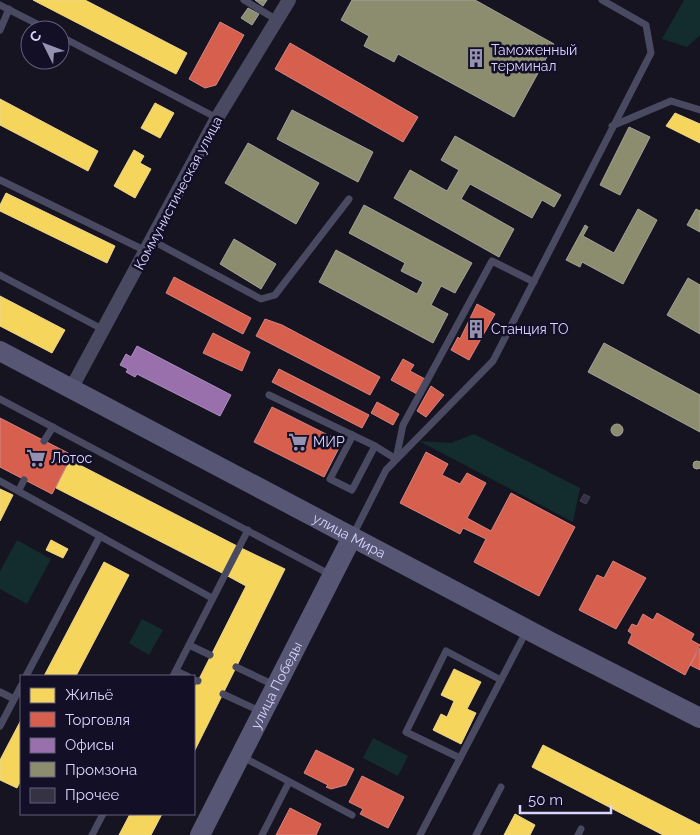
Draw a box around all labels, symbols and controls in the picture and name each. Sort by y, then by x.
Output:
north arrow [20,20,70,70]
text: С [26,27,45,45]
place label: Таможенный терминал [491,42,577,74]
building icon: Таможенный терминал [465,47,487,69]
street label: Коммунистическая улица [131,114,225,272]
building icon: Станция ТО [465,318,487,340]
place label: Станция ТО [491,321,569,337]
supermarket icon: МИР [287,431,309,453]
place label: МИР [313,434,345,450]
supermarket icon: Лотос [25,447,47,469]
place label: Лотос [51,450,93,466]
street label: улица Мира [310,510,388,561]
street label: улица Победы [247,639,305,732]
legend [20,675,195,815]
text: Жильё [65,686,114,704]
text: Торговля [65,711,130,729]
text: Офисы [65,736,114,754]
text: Промзона [65,761,137,779]
scale bar [520,782,611,814]
text: Прочее [65,786,119,804]
text: 50 m [528,791,563,809]

